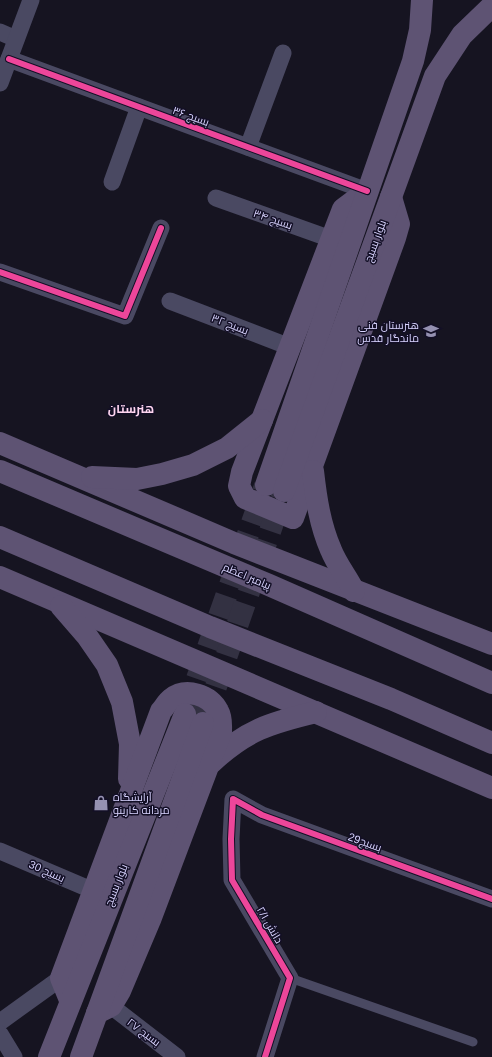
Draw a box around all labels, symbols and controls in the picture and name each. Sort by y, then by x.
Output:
street label: بسیج ۳۶ [170,104,211,130]
street label: بسیج ۳۴ [251,207,294,233]
street label: بلوار بسیج [362,218,390,264]
street label: بسیج ۳۲ [209,311,250,338]
place label: هنرستان فنی ماندگار قدس [357,319,419,345]
school or university icon: هنرستان فنی ماندگار قدس [422,322,440,340]
district label: هنرستان [108,402,154,417]
street label: پیامبر اعظم [220,561,273,593]
place label: آرایشگاه مردانه کارینو [113,791,170,817]
shop icon: آرایشگاه مردانه کارینو [92,794,110,812]
street label: بسیج29 [346,830,383,855]
street label: بسیج 30 [26,858,67,886]
street label: بلوار بسیج [102,862,132,908]
street label: دانش ۲/۱ [254,905,285,946]
street label: بسیج ۲۷ [124,1016,163,1050]

